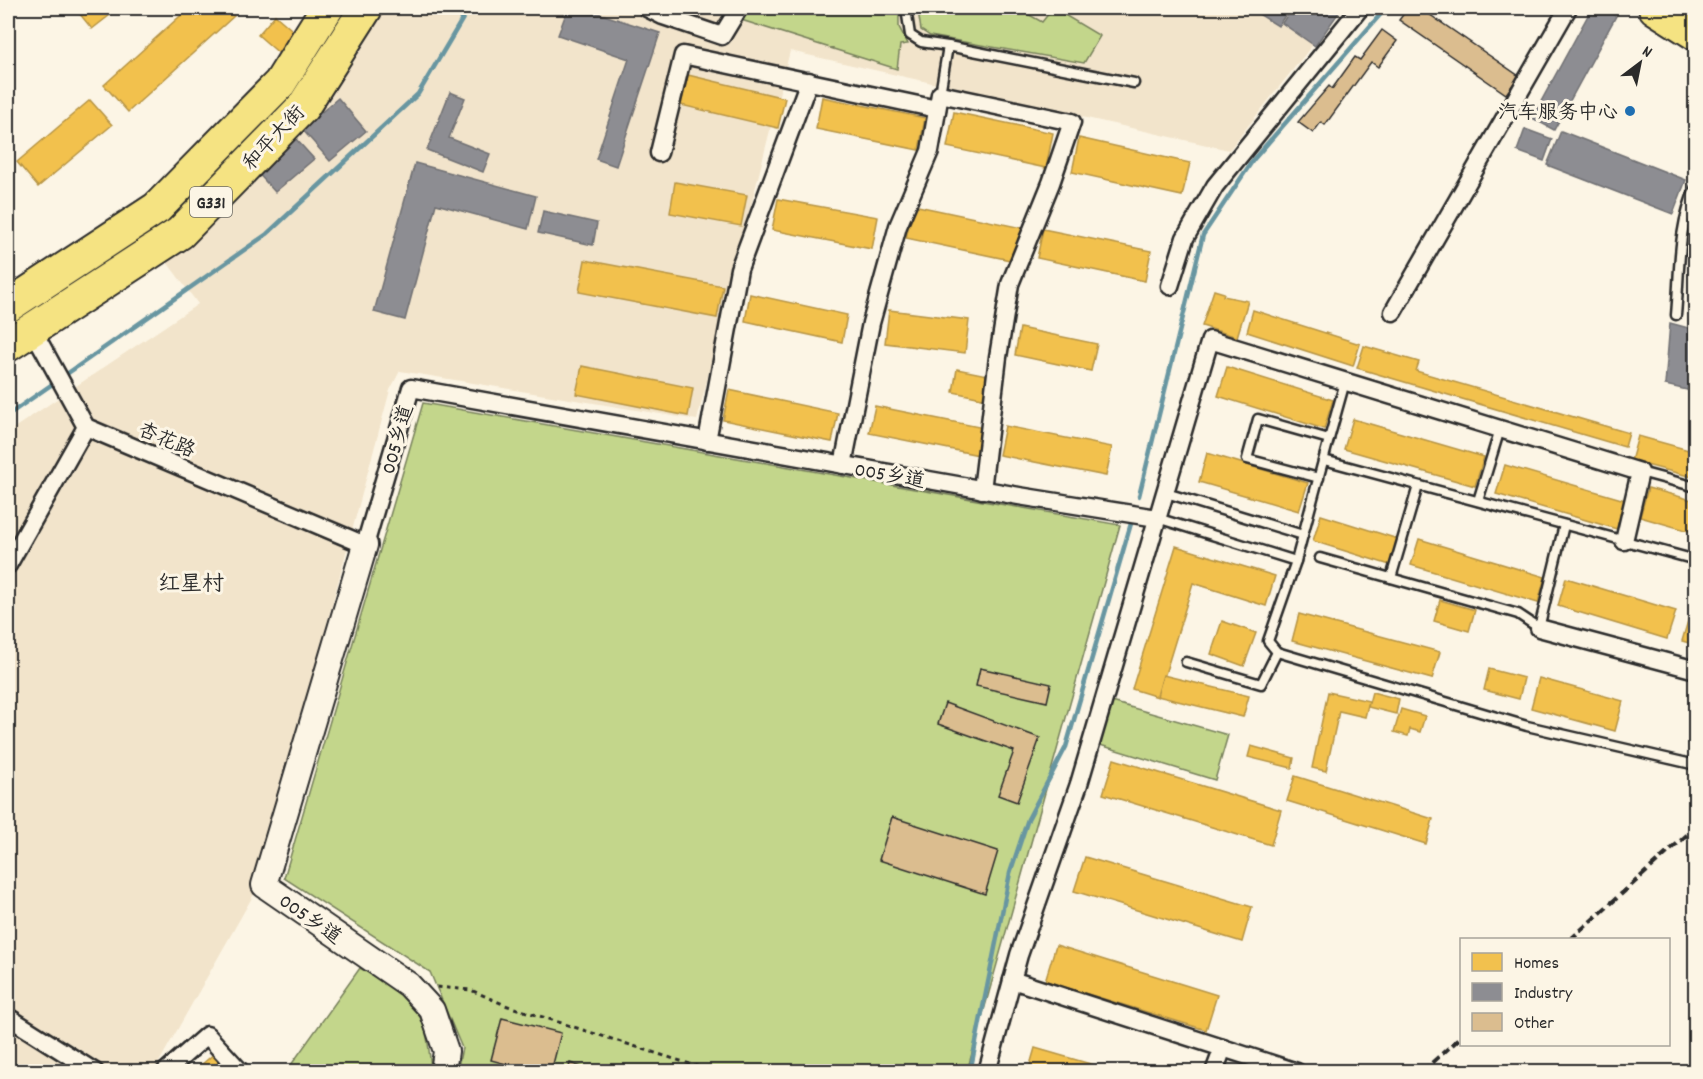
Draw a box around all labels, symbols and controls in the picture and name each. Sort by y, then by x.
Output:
north arrow [1610,33,1670,93]
text: N [1637,41,1656,64]
street label: 和平大街 [238,100,313,178]
place label: 汽车服务中心 [1498,100,1618,128]
marker: 汽车服务中心 [1623,104,1637,118]
road number: G331 [190,187,232,217]
street label: 005乡道 [376,402,422,478]
street label: 杏花路 [133,417,200,467]
street label: 005乡道 [852,457,927,497]
district label: 红星村 [158,570,224,601]
street label: 005乡道 [272,889,346,952]
legend [1460,938,1670,1046]
text: Homes [1514,952,1559,977]
text: Industry [1514,982,1573,1007]
text: Other [1514,1012,1554,1037]

